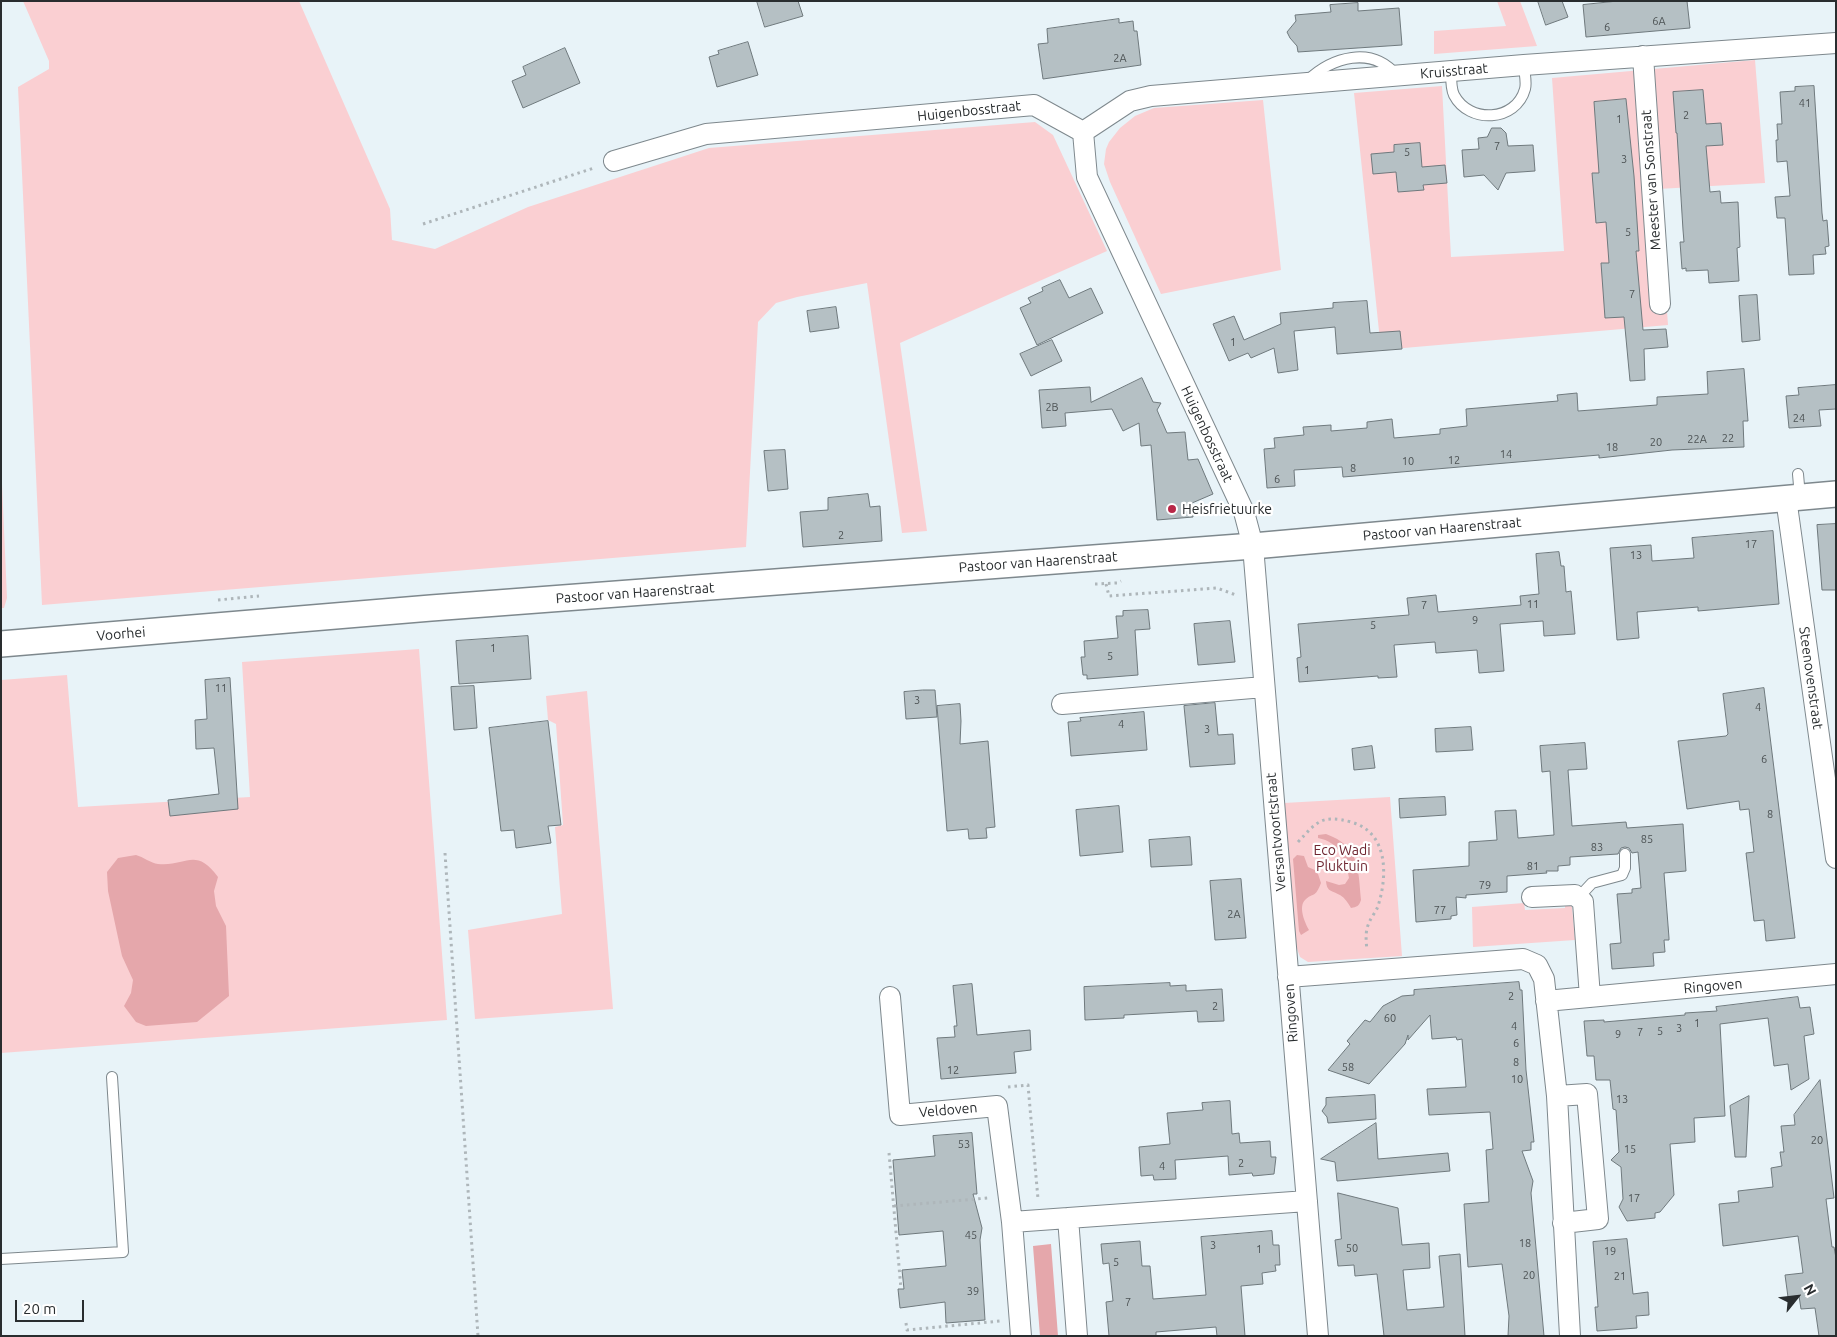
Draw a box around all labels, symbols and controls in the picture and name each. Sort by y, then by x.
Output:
house number: 6A [1652,14,1666,28]
house number: 6 [1604,20,1610,34]
house number: 2A [1113,51,1127,65]
street label: Kruisstraat [1419,60,1489,82]
house number: 41 [1799,96,1811,110]
street label: Huigenbosstraat [916,97,1022,125]
house number: 2 [1683,108,1689,122]
street label: Meester van Sonstraat [1638,109,1664,251]
house number: 1 [1616,112,1622,126]
house number: 7 [1494,139,1500,153]
house number: 5 [1404,145,1410,159]
house number: 3 [1621,152,1627,166]
house number: 5 [1625,225,1631,239]
house number: 7 [1629,287,1635,301]
house number: 1 [1230,335,1236,349]
street label: Huigenbosstraat [1177,383,1237,485]
house number: 2B [1045,400,1059,414]
house number: 24 [1793,411,1805,425]
house number: 22 [1722,431,1734,445]
house number: 22A [1687,432,1707,446]
house number: 20 [1650,435,1662,449]
house number: 18 [1606,440,1618,454]
house number: 14 [1500,447,1512,461]
house number: 12 [1448,453,1460,467]
house number: 10 [1402,454,1414,468]
house number: 8 [1350,461,1356,475]
house number: 6 [1274,472,1280,486]
place label: Heisfrietuurke [1182,501,1272,517]
marker: Heisfrietuurke [1166,503,1178,515]
street label: Pastoor van Haarenstraat [1362,514,1522,544]
house number: 2 [838,528,844,542]
house number: 17 [1745,537,1757,551]
street label: Pastoor van Haarenstraat [958,548,1118,576]
house number: 13 [1630,548,1642,562]
street label: Pastoor van Haarenstraat [555,579,715,607]
house number: 11 [1527,597,1539,611]
house number: 7 [1421,598,1427,612]
house number: 9 [1472,613,1478,627]
house number: 5 [1370,618,1376,632]
street label: Voorhei [96,623,146,645]
street label: Steenovenstraat [1795,625,1827,731]
house number: 1 [490,641,496,655]
house number: 5 [1107,649,1113,663]
house number: 1 [1304,663,1310,677]
house number: 11 [215,681,227,695]
house number: 3 [914,693,920,707]
house number: 4 [1755,700,1761,714]
house number: 4 [1118,717,1124,731]
house number: 3 [1204,722,1210,736]
house number: 6 [1761,752,1767,766]
street label: Versantvoortstraat [1262,772,1290,892]
house number: 8 [1767,807,1773,821]
house number: 85 [1641,832,1653,846]
house number: 83 [1591,840,1603,854]
park label: Eco Wadi Pluktuin [1313,842,1371,874]
house number: 81 [1527,859,1539,873]
house number: 79 [1479,878,1491,892]
house number: 77 [1434,903,1446,917]
house number: 2A [1227,907,1241,921]
street label: Ringoven [1683,975,1743,997]
street label: Ringoven [1281,983,1301,1043]
house number: 2 [1508,989,1514,1003]
house number: 2 [1212,999,1218,1013]
house number: 60 [1384,1011,1396,1025]
house number: 1 [1694,1016,1700,1030]
house number: 4 [1511,1019,1517,1033]
house number: 3 [1676,1021,1682,1035]
house number: 5 [1657,1024,1663,1038]
house number: 7 [1637,1025,1643,1039]
house number: 9 [1615,1027,1621,1041]
house number: 6 [1513,1036,1519,1050]
house number: 8 [1513,1055,1519,1069]
house number: 58 [1342,1060,1354,1074]
house number: 12 [947,1063,959,1077]
house number: 10 [1511,1072,1523,1086]
house number: 13 [1616,1092,1628,1106]
street label: Veldoven [918,1099,978,1121]
house number: 20 [1811,1133,1823,1147]
house number: 53 [958,1137,970,1151]
house number: 15 [1624,1142,1636,1156]
house number: 2 [1238,1156,1244,1170]
house number: 4 [1159,1159,1165,1173]
house number: 17 [1628,1191,1640,1205]
house number: 45 [965,1228,977,1242]
house number: 18 [1519,1236,1531,1250]
house number: 3 [1210,1238,1216,1252]
house number: 50 [1346,1241,1358,1255]
house number: 1 [1256,1242,1262,1256]
house number: 19 [1604,1244,1616,1258]
house number: 5 [1113,1255,1119,1269]
house number: 20 [1523,1268,1535,1282]
house number: 21 [1614,1269,1626,1283]
north arrow [1772,1272,1822,1322]
text: N [1801,1281,1820,1298]
house number: 39 [967,1284,979,1298]
scale bar [18,1290,86,1322]
house number: 7 [1125,1295,1131,1309]
text: 20 m [23,1300,56,1317]

